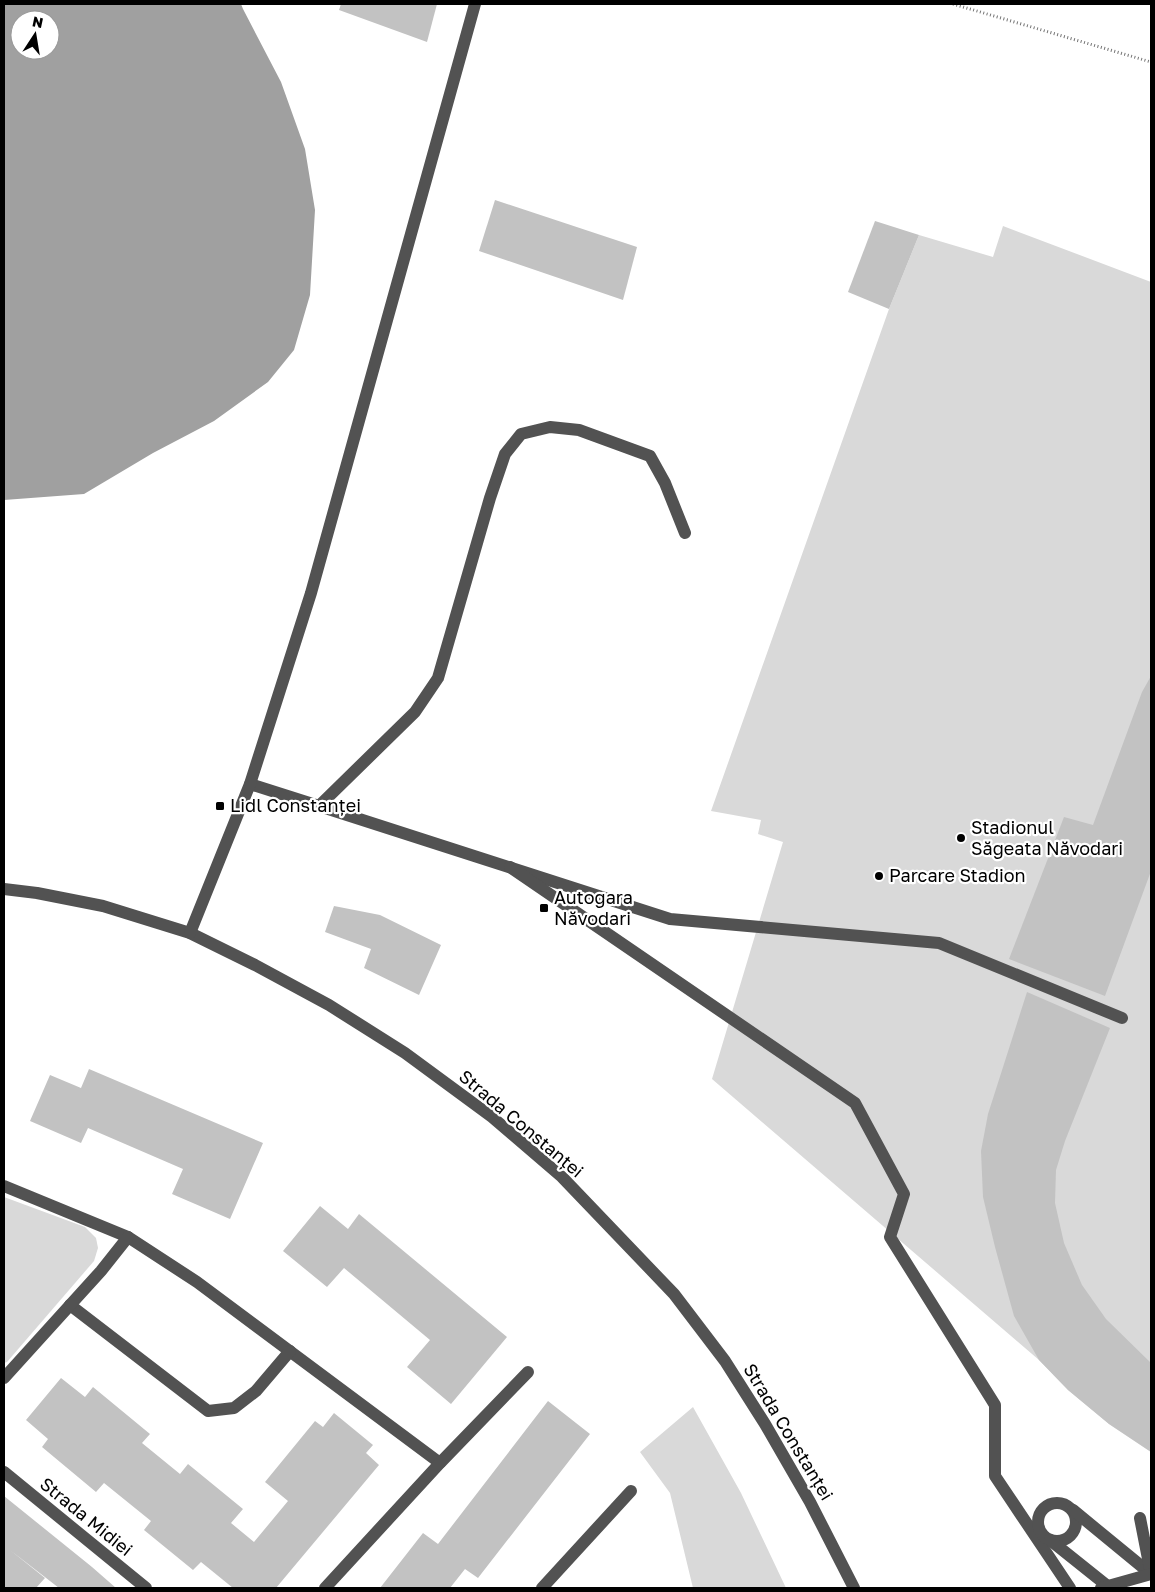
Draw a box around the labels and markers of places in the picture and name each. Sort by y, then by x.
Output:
place label: Lidl Constanței [230,794,361,816]
marker: Lidl Constanței [214,800,226,812]
place label: Stadionul Săgeata Năvodari [971,816,1123,859]
marker: Stadionul Săgeata Năvodari [955,832,967,844]
place label: Parcare Stadion [889,864,1026,886]
marker: Parcare Stadion [873,870,885,882]
place label: Autogara Năvodari [554,886,633,929]
marker: Autogara Năvodari [538,902,550,914]

